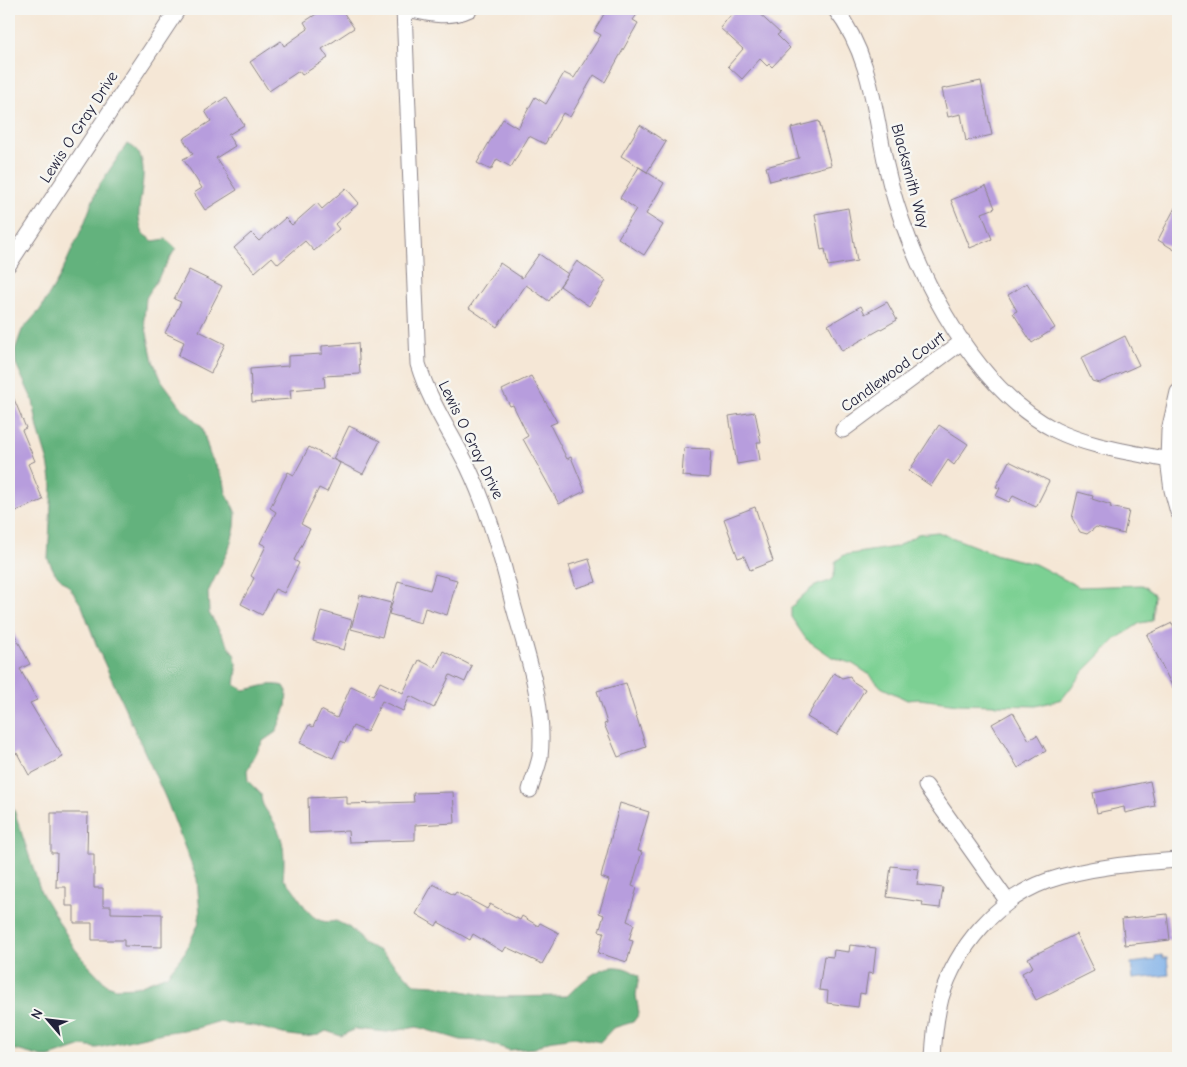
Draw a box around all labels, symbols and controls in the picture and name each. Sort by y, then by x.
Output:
street label: Lewis O Gray Drive [36,68,122,186]
street label: Blacksmith Way [887,122,933,231]
street label: Candlewood Court [837,328,949,416]
street label: Lewis O Gray Drive [435,378,507,502]
north arrow [22,994,72,1044]
text: N [27,1006,47,1022]

